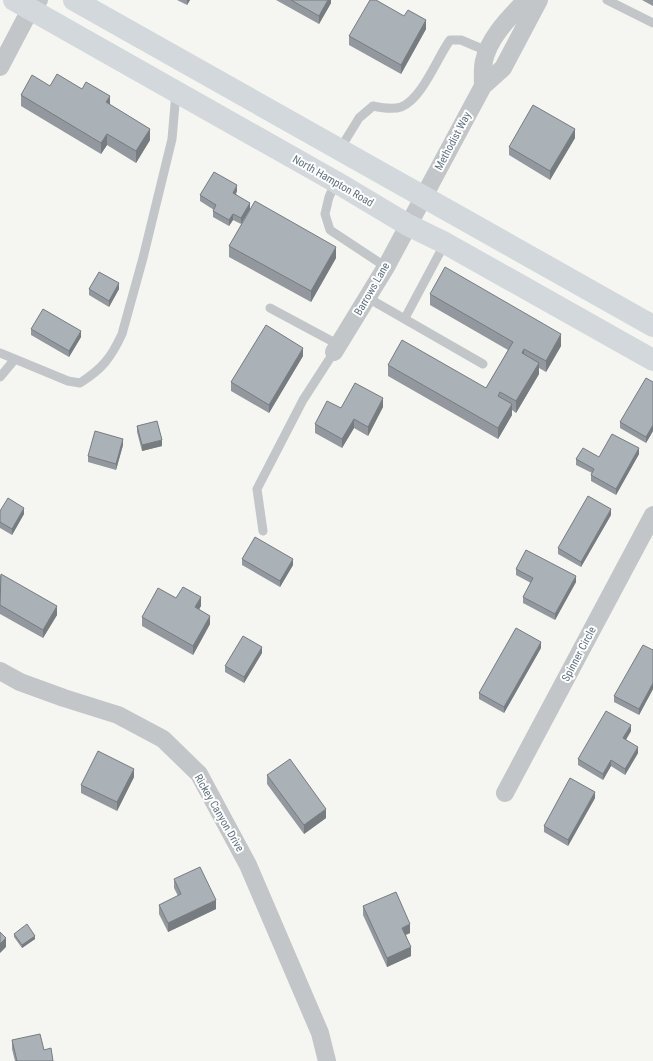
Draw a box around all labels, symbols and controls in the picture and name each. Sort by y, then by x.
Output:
street label: Methodist Way [432,109,474,172]
street label: North Hampton Road [290,153,376,209]
street label: Barrows Lane [352,260,392,318]
street label: Spinner Circle [559,624,599,684]
street label: Rickey Canyon Drive [192,772,246,854]

